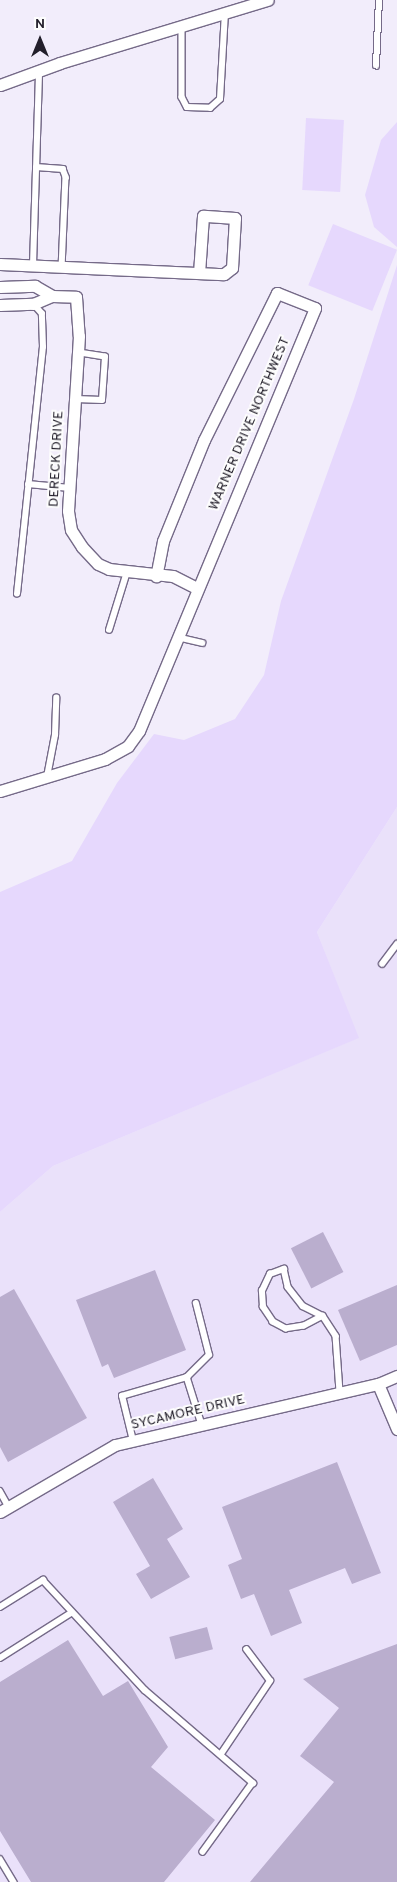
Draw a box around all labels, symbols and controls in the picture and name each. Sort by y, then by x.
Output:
north arrow [15,15,65,65]
text: N [35,16,45,33]
street label: WARNER DRIVE NORTHWEST [206,335,294,513]
street label: DERECK DRIVE [46,410,68,508]
street label: SYCAMORE DRIVE [129,1392,247,1434]

